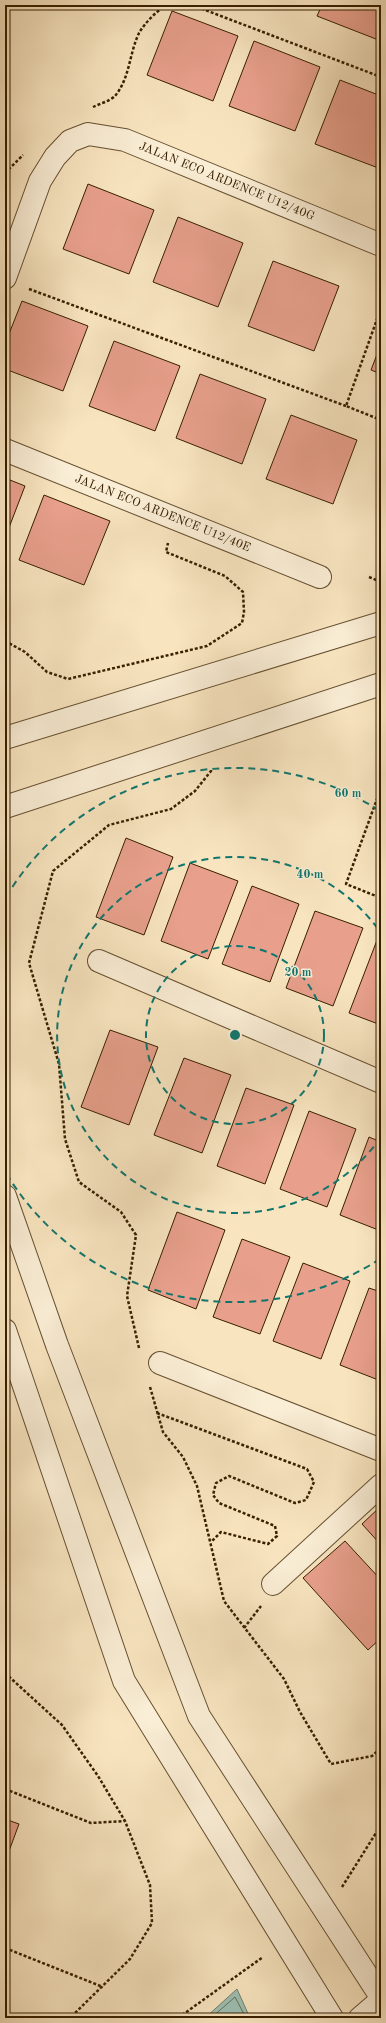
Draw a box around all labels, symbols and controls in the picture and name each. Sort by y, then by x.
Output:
street label: JALAN ECO ARDENCE U12/40G [137,140,316,223]
street label: JALAN ECO ARDENCE U12/40E [73,473,252,554]
text: 60 m [335,788,362,800]
text: 40 m [297,869,324,881]
text: 20 m [285,967,312,979]
centre of rings [228,1028,242,1042]

